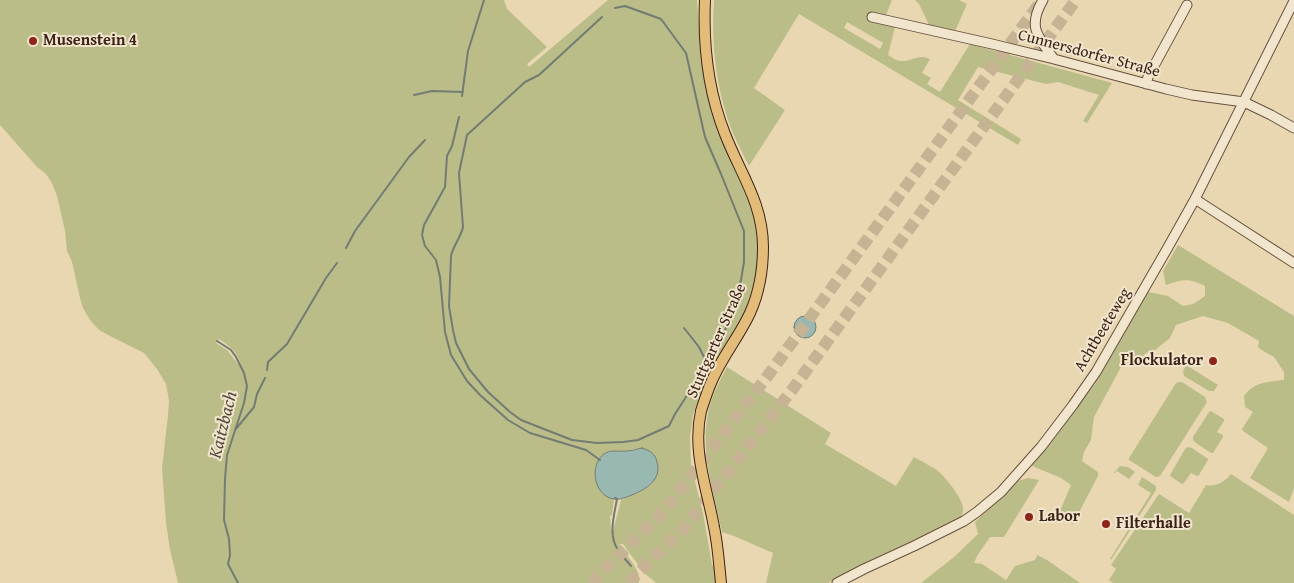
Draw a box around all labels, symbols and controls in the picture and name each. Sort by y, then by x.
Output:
street label: Cunnersdorfer Straße [1016,26,1162,82]
place label: Musenstein 4 [43,31,137,51]
marker: Musenstein 4 [27,35,39,47]
street label: Stuttgarter Straße [683,281,751,401]
street label: Achtbeeteweg [1071,285,1135,375]
place label: Flockulator [1121,351,1203,371]
marker: Flockulator [1207,355,1219,367]
water label: Kaitzbach [205,389,243,461]
place label: Labor [1039,507,1080,527]
marker: Labor [1023,511,1035,523]
place label: Filterhalle [1116,514,1191,534]
marker: Filterhalle [1100,518,1112,530]

